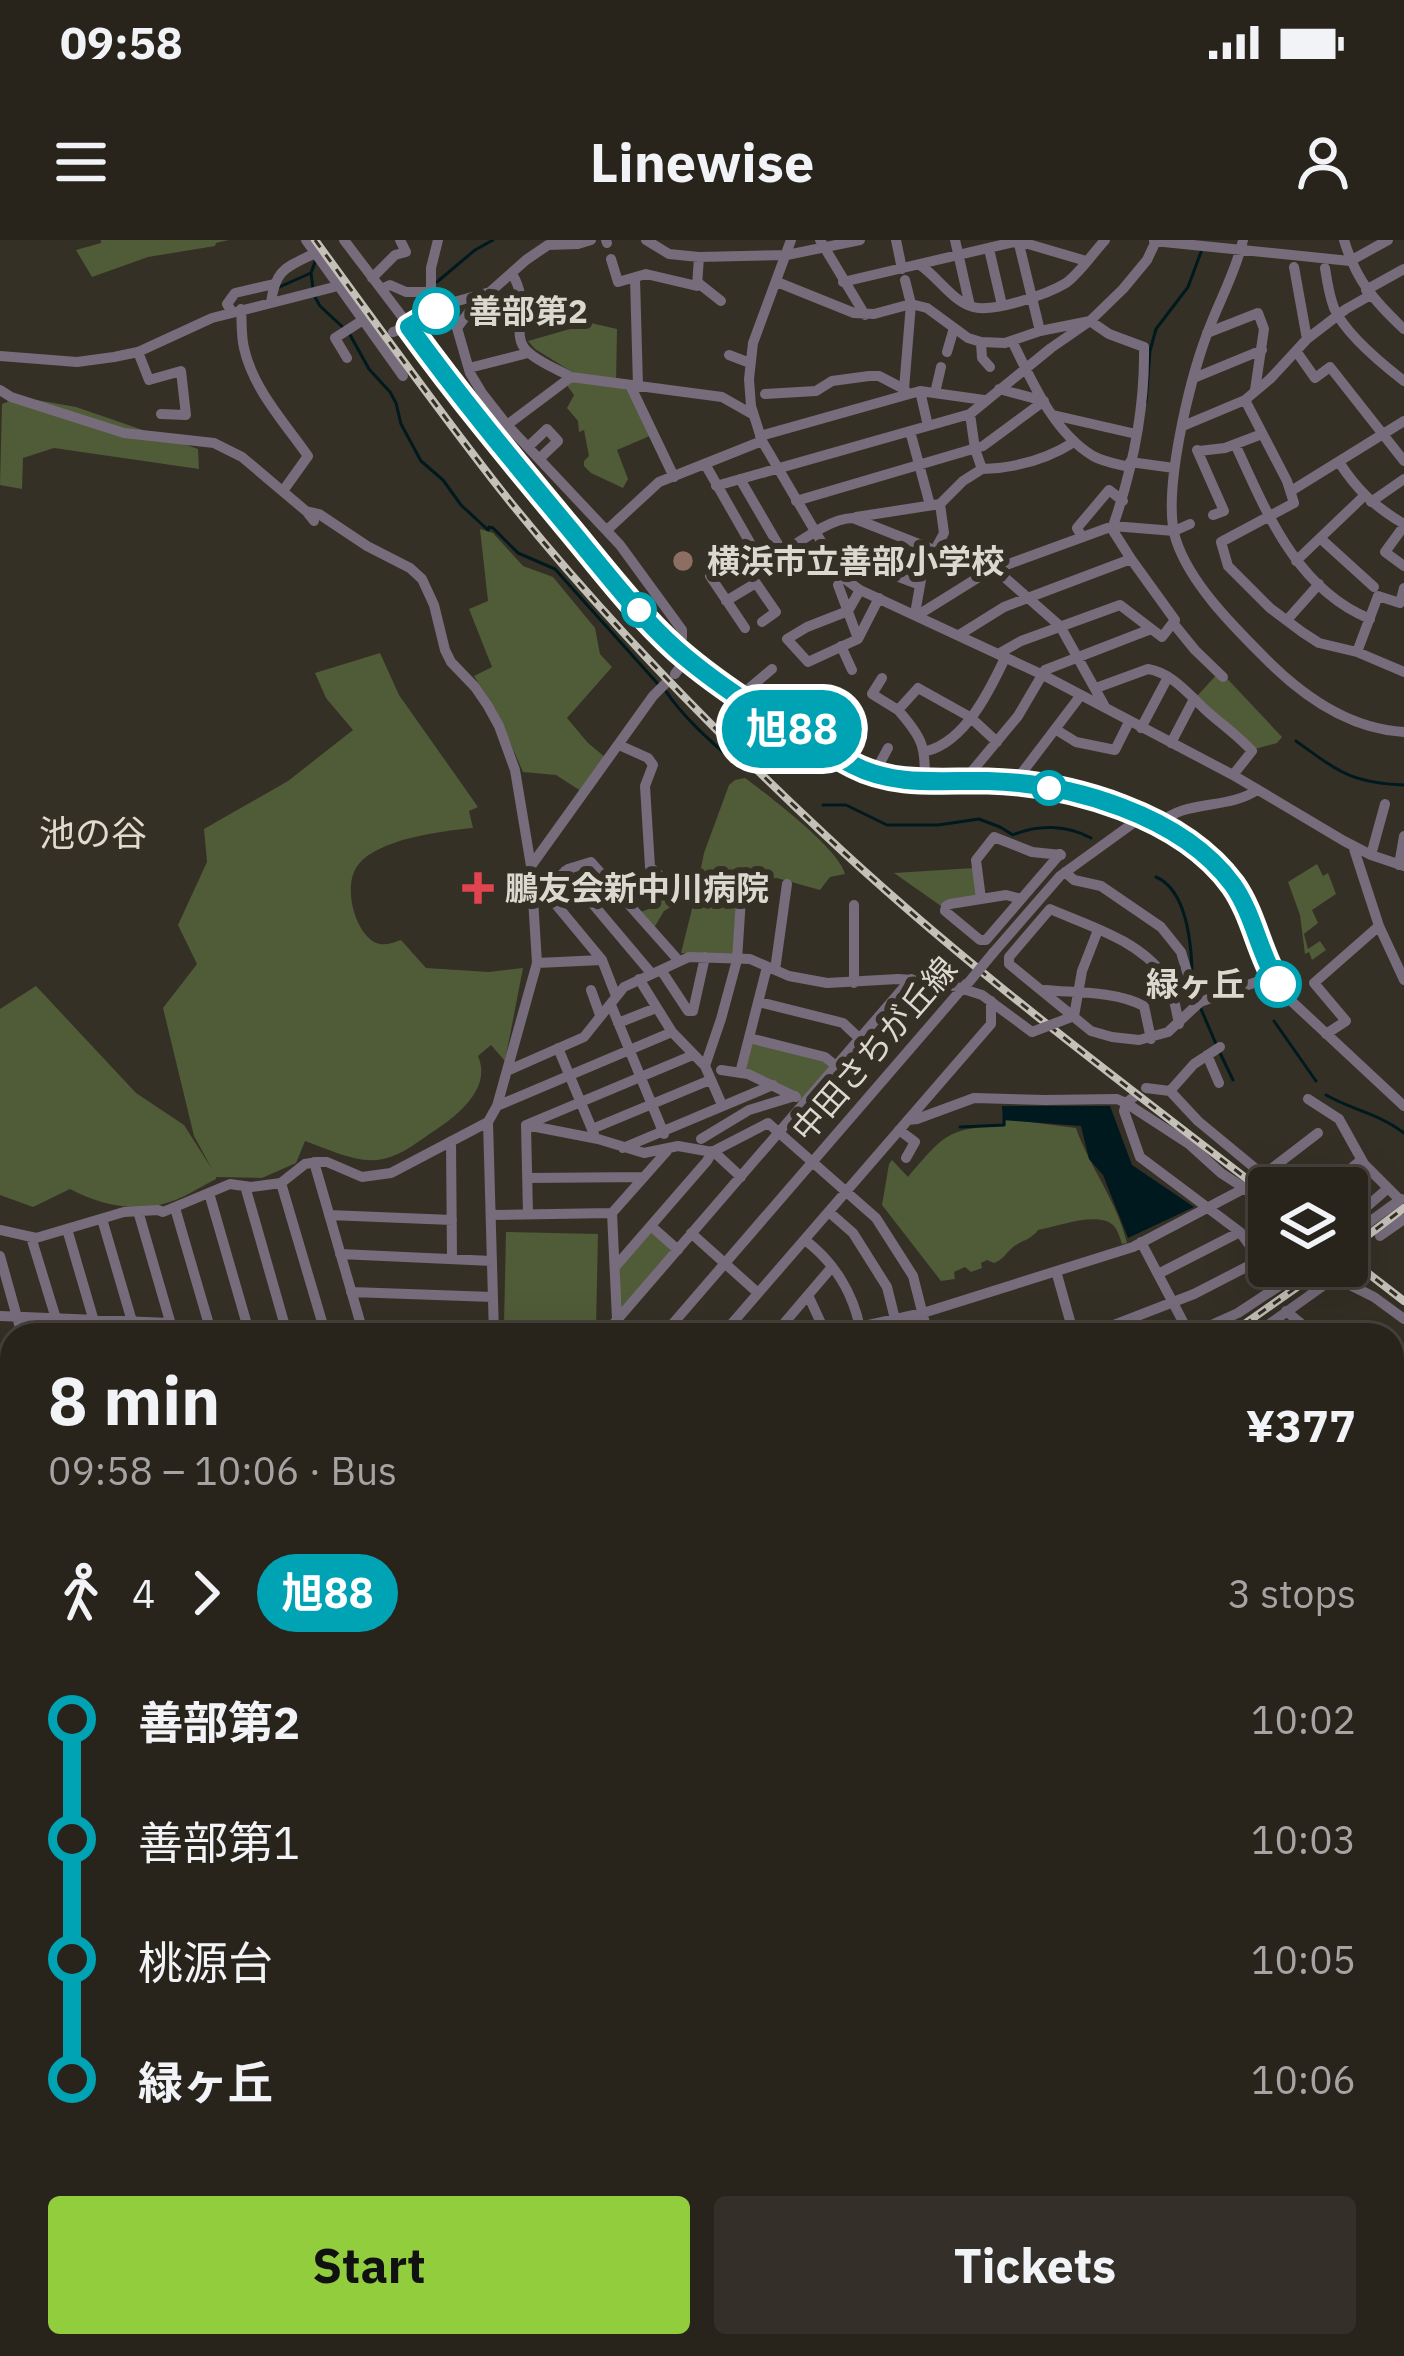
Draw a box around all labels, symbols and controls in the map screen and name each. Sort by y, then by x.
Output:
text: 09:58 [60,13,183,71]
text: Linewise [590,127,814,197]
icon: menu [48,129,114,195]
icon: person [1290,129,1356,195]
marker: 善部第2 [414,289,458,333]
place label: 善部第2 [469,289,588,332]
place label: 横浜市立善部小学校 [707,539,1004,582]
marker: 横浜市立善部小学校 [670,548,696,574]
unlabelled marker [623,594,655,626]
line badge: 旭88 [723,690,861,768]
text: 旭88 [746,701,838,756]
unlabelled marker [1033,772,1065,804]
district label: 池の谷 [39,809,147,856]
place label: 鵬友会新中川病院 [505,866,769,909]
marker: 鵬友会新中川病院 [462,872,494,904]
street label: 中田さちが丘線 [782,947,966,1150]
place label: 緑ヶ丘 [1146,962,1245,1005]
marker: 緑ヶ丘 [1256,962,1300,1006]
map controls [1248,1167,1368,1287]
button: layers [1248,1167,1368,1287]
text: 8 min [48,1357,220,1443]
text: ¥377 [1246,1396,1356,1454]
text: 09:58 – 10:06 · Bus [48,1445,397,1496]
icon: walk [48,1560,114,1626]
icon: forward [173,1560,239,1626]
text: 旭88 [281,1565,374,1620]
text: 4 [132,1568,155,1619]
text: 3 stops [1228,1568,1356,1619]
text: 善部第2 [138,1693,300,1751]
text: 10:02 [1251,1694,1356,1745]
text: 善部第1 [138,1813,300,1871]
text: 10:03 [1251,1814,1356,1865]
text: 桃源台 [138,1933,273,1991]
text: 10:05 [1251,1934,1356,1985]
text: 緑ヶ丘 [138,2053,273,2111]
text: 10:06 [1251,2054,1356,2105]
button: Start [48,2196,690,2334]
button: Tickets [714,2196,1356,2334]

